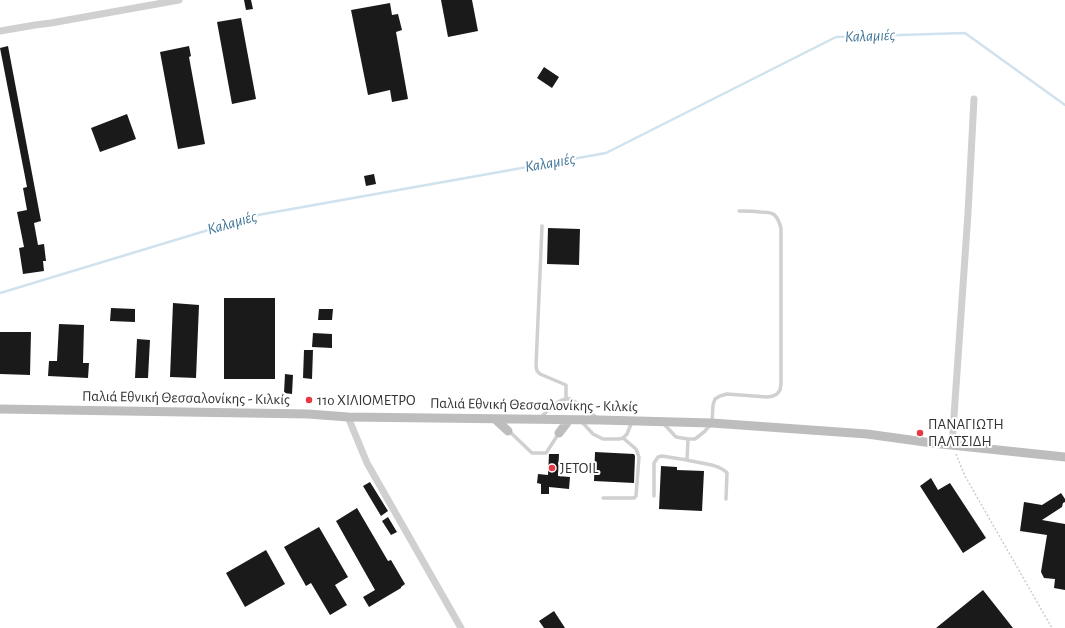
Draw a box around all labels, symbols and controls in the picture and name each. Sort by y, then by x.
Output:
water label: Καλαμιές [844,26,896,46]
water label: Καλαμιές [524,149,576,177]
water label: Καλαμιές [205,207,259,239]
street label: Παλιά Εθνική Θεσσαλονίκης - Κιλκίς [82,387,290,409]
place label: 11ο ΧΙΛΙΟΜΕΤΡΟ [317,391,416,409]
street label: Παλιά Εθνική Θεσσαλονίκης - Κιλκίς [430,394,638,416]
marker: 11ο ΧΙΛΙΟΜΕΤΡΟ [304,395,314,405]
place label: ΠΑΝΑΓΙΩΤΗ ΠΑΛΤΣΙΔΗ [928,415,1004,450]
marker: ΠΑΝΑΓΙΩΤΗ ΠΑΛΤΣΙΔΗ [915,428,925,438]
place label: JETOIL [560,459,598,477]
marker: JETOIL [547,463,557,473]

